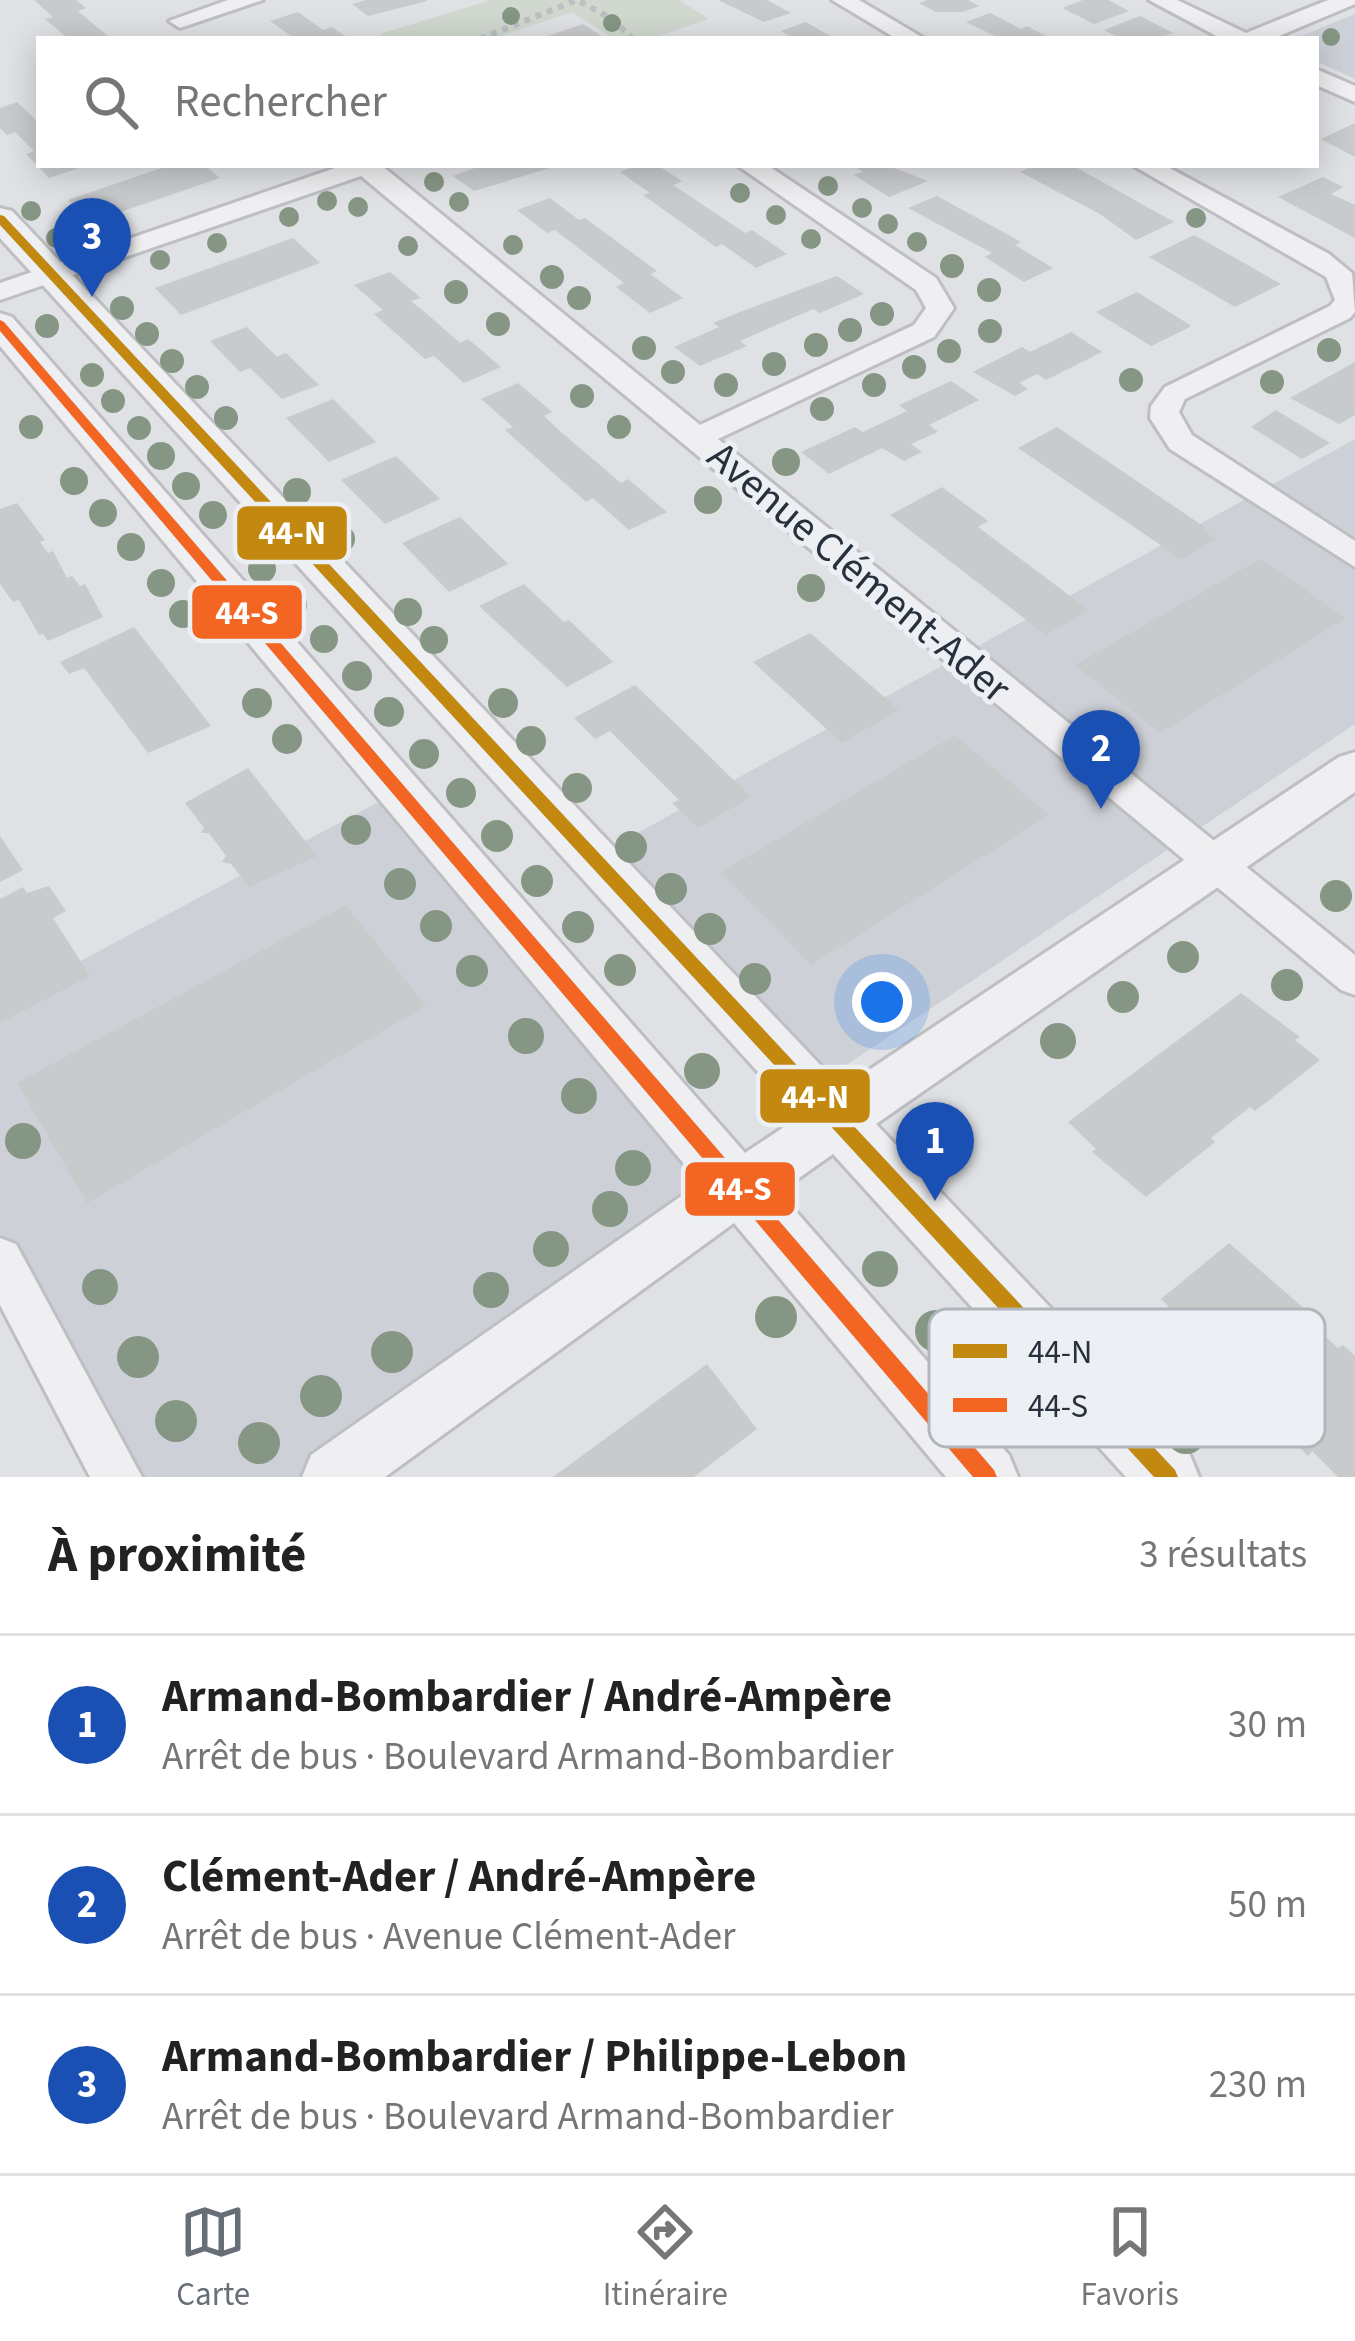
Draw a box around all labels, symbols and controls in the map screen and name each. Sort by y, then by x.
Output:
search box [36,36,1319,168]
icon: search [78,69,144,135]
text: Rechercher [174,70,387,134]
pin: 3 [53,198,131,297]
street label: Avenue Clément-Ader [694,428,1024,718]
line badge: 44-N [235,504,349,562]
text: 44-N [258,510,326,557]
line badge: 44-S [190,583,304,641]
text: 44-S [215,590,279,637]
pin: 2 [1062,710,1140,809]
your location [852,972,912,1032]
line badge: 44-N [758,1067,872,1125]
text: 44-N [781,1074,849,1121]
pin: 1 [896,1102,974,1201]
line badge: 44-S [683,1160,797,1218]
text: 44-S [708,1166,772,1213]
legend [929,1309,1325,1447]
text: 44-N [1028,1329,1092,1376]
text: 44-S [1028,1383,1088,1430]
text: À proximité [48,1519,306,1591]
text: 3 résultats [1139,1527,1307,1583]
text: Armand-Bombardier / André-Ampère [162,1665,892,1729]
text: 1 [77,1697,97,1753]
text: 30 m [1228,1697,1307,1753]
text: Arrêt de bus · Boulevard Armand-Bombardier [162,1729,894,1785]
text: Clément-Ader / André-Ampère [162,1845,756,1909]
text: 2 [77,1877,97,1933]
text: 50 m [1228,1877,1307,1933]
text: Arrêt de bus · Avenue Clément-Ader [162,1909,736,1965]
text: Armand-Bombardier / Philippe-Lebon [162,2025,907,2089]
text: 3 [77,2057,97,2113]
text: 230 m [1209,2057,1307,2113]
text: Arrêt de bus · Boulevard Armand-Bombardier [162,2089,894,2145]
tab: Carte [176,2199,250,2318]
tab: Itinéraire [603,2199,728,2318]
tab: Favoris [1080,2199,1179,2318]

